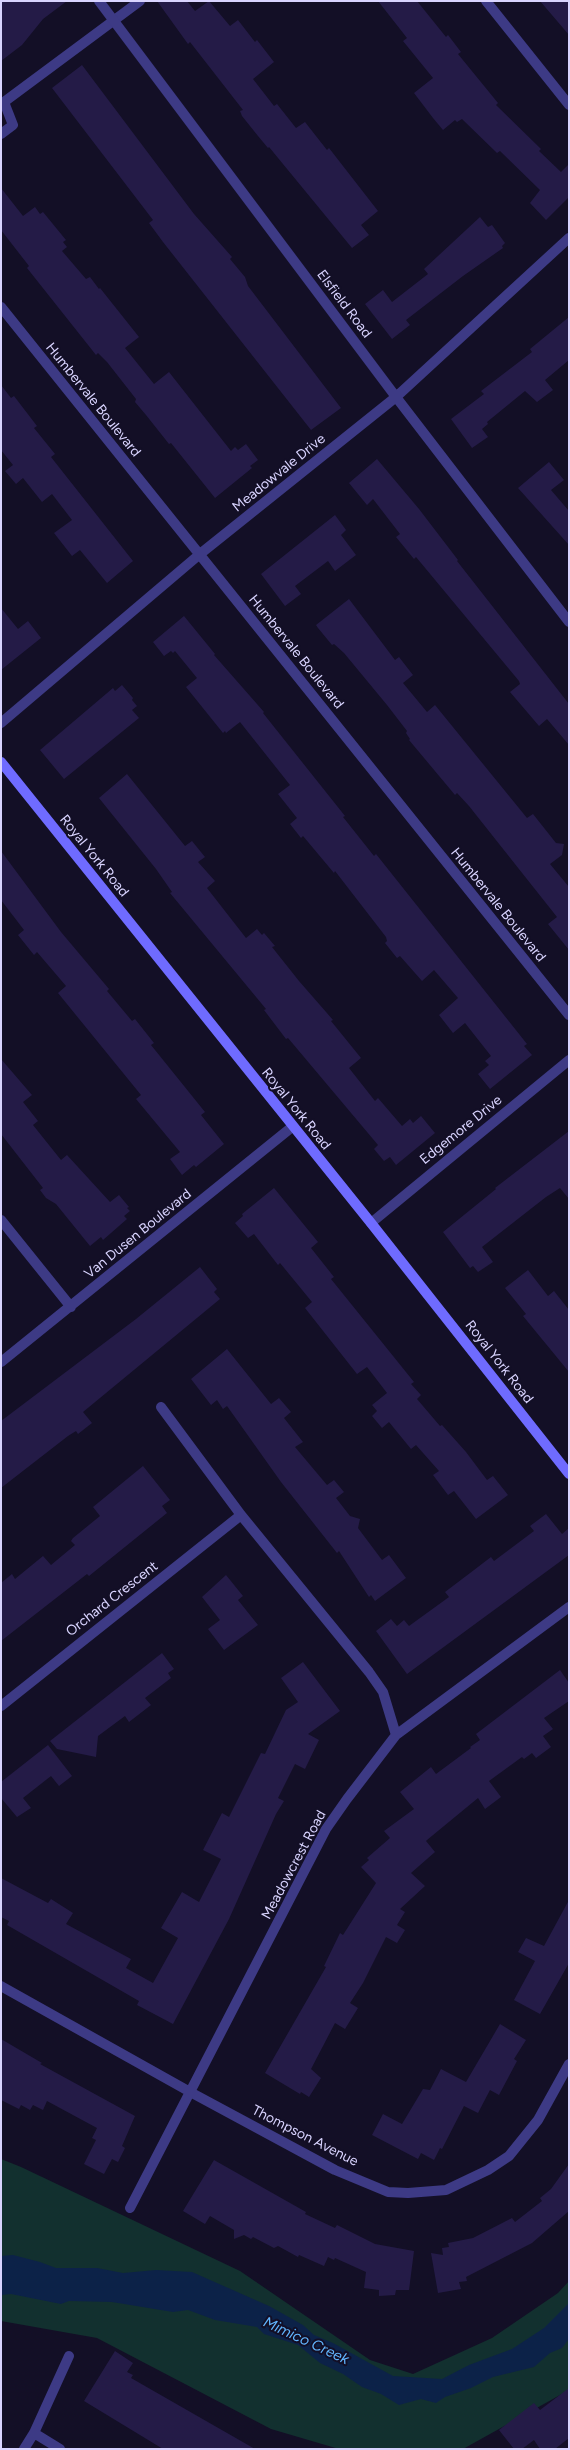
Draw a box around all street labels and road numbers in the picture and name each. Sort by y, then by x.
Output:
street label: Elsfield Road [313,267,375,341]
street label: Humbervale Boulevard [42,340,144,460]
street label: Meadowvale Drive [229,430,329,516]
street label: Humbervale Boulevard [245,592,347,712]
street label: Royal York Road [56,812,132,900]
street label: Humbervale Boulevard [447,845,549,965]
street label: Royal York Road [258,1065,334,1153]
street label: Edgemore Drive [417,1092,505,1168]
street label: Van Dusen Boulevard [81,1186,195,1282]
street label: Royal York Road [461,1317,537,1407]
street label: Orchard Crescent [63,1558,161,1640]
street label: Meadowcrest Road [258,1808,330,1922]
street label: Thompson Avenue [249,2102,361,2170]

